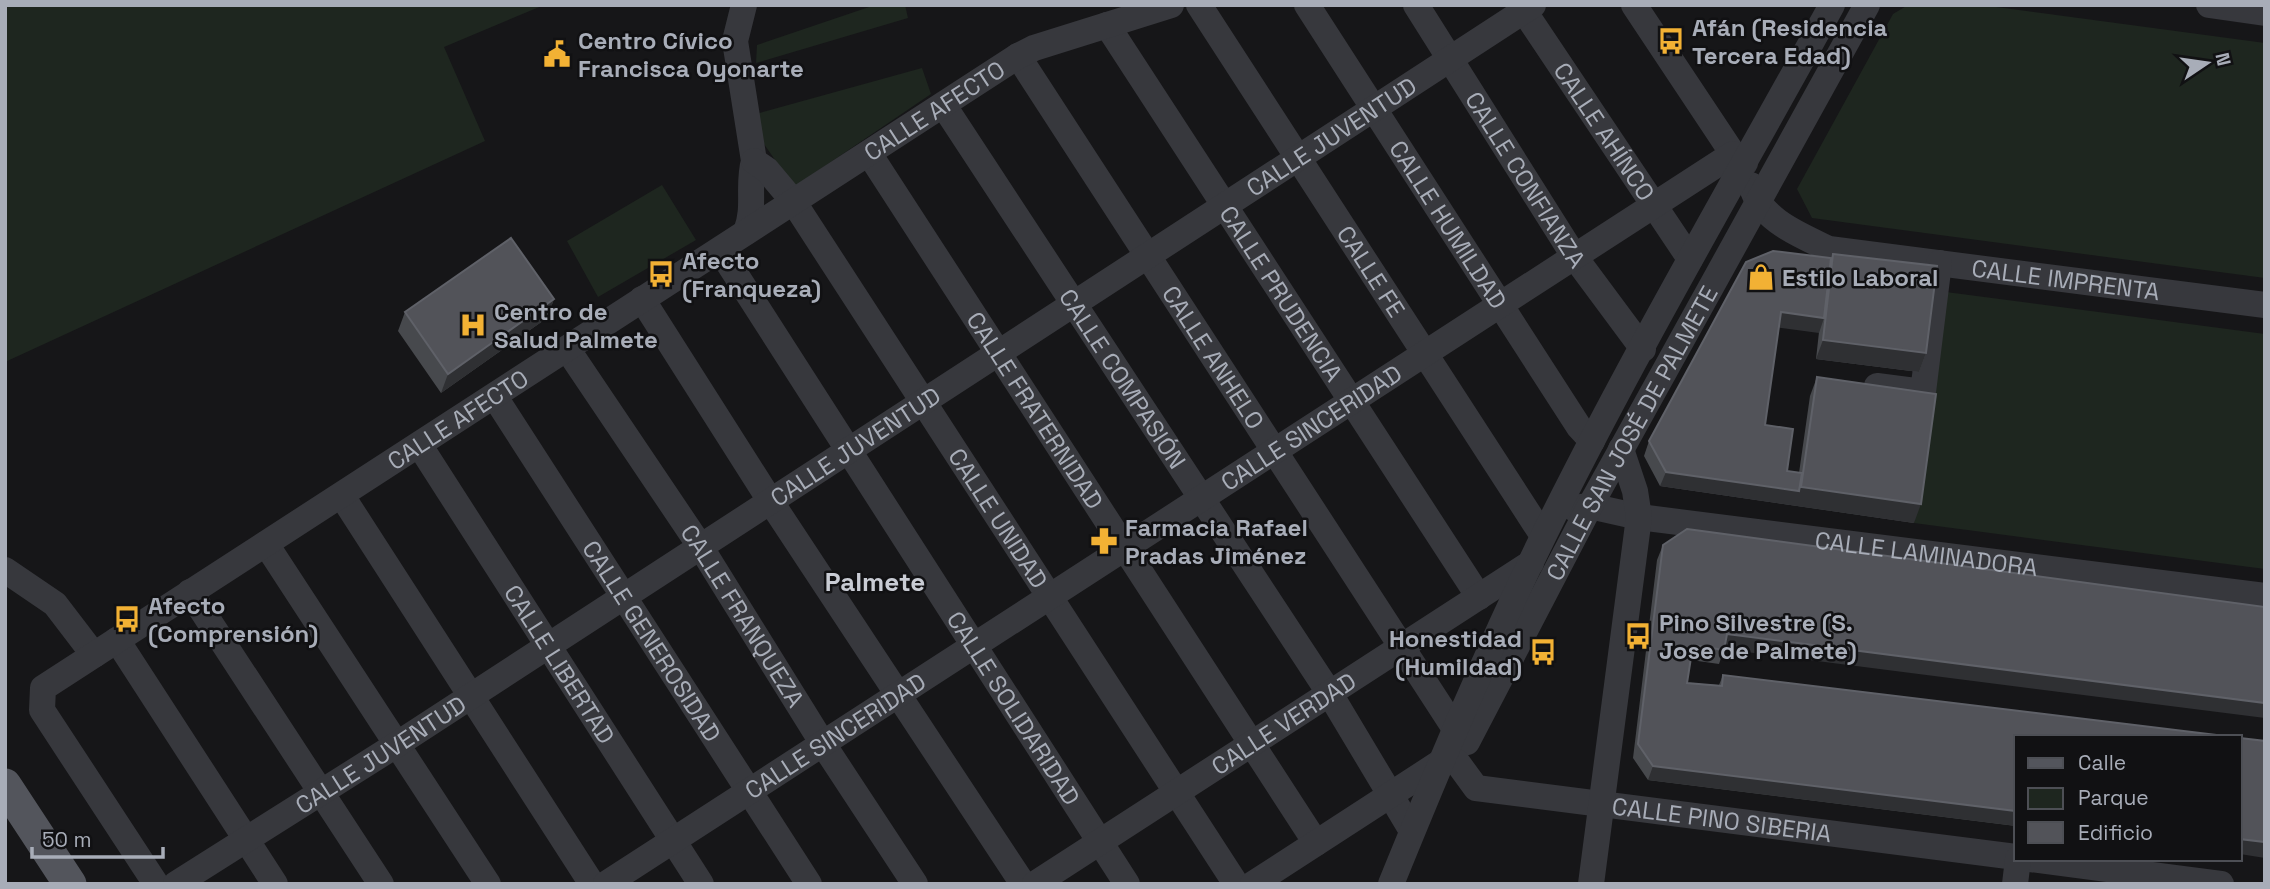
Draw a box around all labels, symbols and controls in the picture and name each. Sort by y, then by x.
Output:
place label: Afán (Residencia Tercera Edad) [1692,12,1888,71]
place label: Centro Cívico Francisca Oyonarte [578,25,804,84]
bus stop icon: Afán (Residencia Tercera Edad) [1656,26,1686,56]
north arrow [2172,28,2242,98]
public building icon: Centro Cívico Francisca Oyonarte [542,39,572,69]
text: N [2209,50,2237,68]
street label: CALLE AFECTO [858,53,1011,167]
street label: CALLE AHÍNCO [1547,56,1662,206]
street label: CALLE JUVENTUD [1240,70,1422,203]
street label: CALLE CONFIANZA [1459,85,1593,274]
street label: CALLE HUMILDAD [1383,134,1514,315]
street label: CALLE PRUDENCIA [1213,199,1350,387]
street label: CALLE FE [1330,219,1412,323]
place label: Afecto (Franqueza) [682,245,821,304]
street label: CALLE IMPRENTA [1970,252,2162,307]
bus stop icon: Afecto (Franqueza) [646,259,676,289]
shop icon: Estilo Laboral [1746,262,1776,292]
place label: Estilo Laboral [1782,262,1938,293]
street label: CALLE ANHELO [1156,279,1271,435]
street label: CALLE SAN JOSÉ DE PALMETE [1538,280,1724,586]
street label: CALLE COMPASIÓN [1053,283,1193,474]
place label: Centro de Salud Palmete [494,296,658,355]
street label: CALLE FRATERNIDAD [960,306,1111,515]
hospital icon: Centro de Salud Palmete [458,310,488,340]
street label: CALLE SINCERIDAD [1215,357,1407,497]
street label: CALLE AFECTO [381,362,534,476]
street label: CALLE JUVENTUD [764,380,946,513]
street label: CALLE UNIDAD [942,442,1055,594]
place label: Farmacia Rafael Pradas Jiménez [1125,512,1308,571]
street label: CALLE FRANQUEZA [674,518,812,713]
street label: CALLE LAMINADORA [1813,524,2040,583]
pharmacy icon: Farmacia Rafael Pradas Jiménez [1089,526,1119,556]
street label: CALLE GENEROSIDAD [576,534,728,747]
district label: Palmete [825,565,925,599]
street label: CALLE LIBERTAD [497,579,622,749]
place label: Afecto (Comprensión) [148,590,318,649]
bus stop icon: Afecto (Comprensión) [112,604,142,634]
street label: CALLE SOLIDARIDAD [940,605,1088,811]
place label: Pino Silvestre (S. Jose de Palmete) [1659,607,1857,666]
bus stop icon: Pino Silvestre (S. Jose de Palmete) [1623,621,1653,651]
place label: Honestidad (Humildad) [1389,623,1522,682]
bus stop icon: Honestidad (Humildad) [1528,637,1558,667]
street label: CALLE VERDAD [1205,665,1362,781]
street label: CALLE SINCERIDAD [739,666,931,806]
street label: CALLE JUVENTUD [289,688,472,820]
legend [2014,735,2242,861]
text: Calle [2078,749,2126,776]
text: Parque [2078,784,2149,811]
street label: CALLE PINO SIBERIA [1610,790,1833,849]
scale bar [32,816,163,860]
text: Edificio [2078,819,2153,846]
text: 50 m [42,826,92,853]

